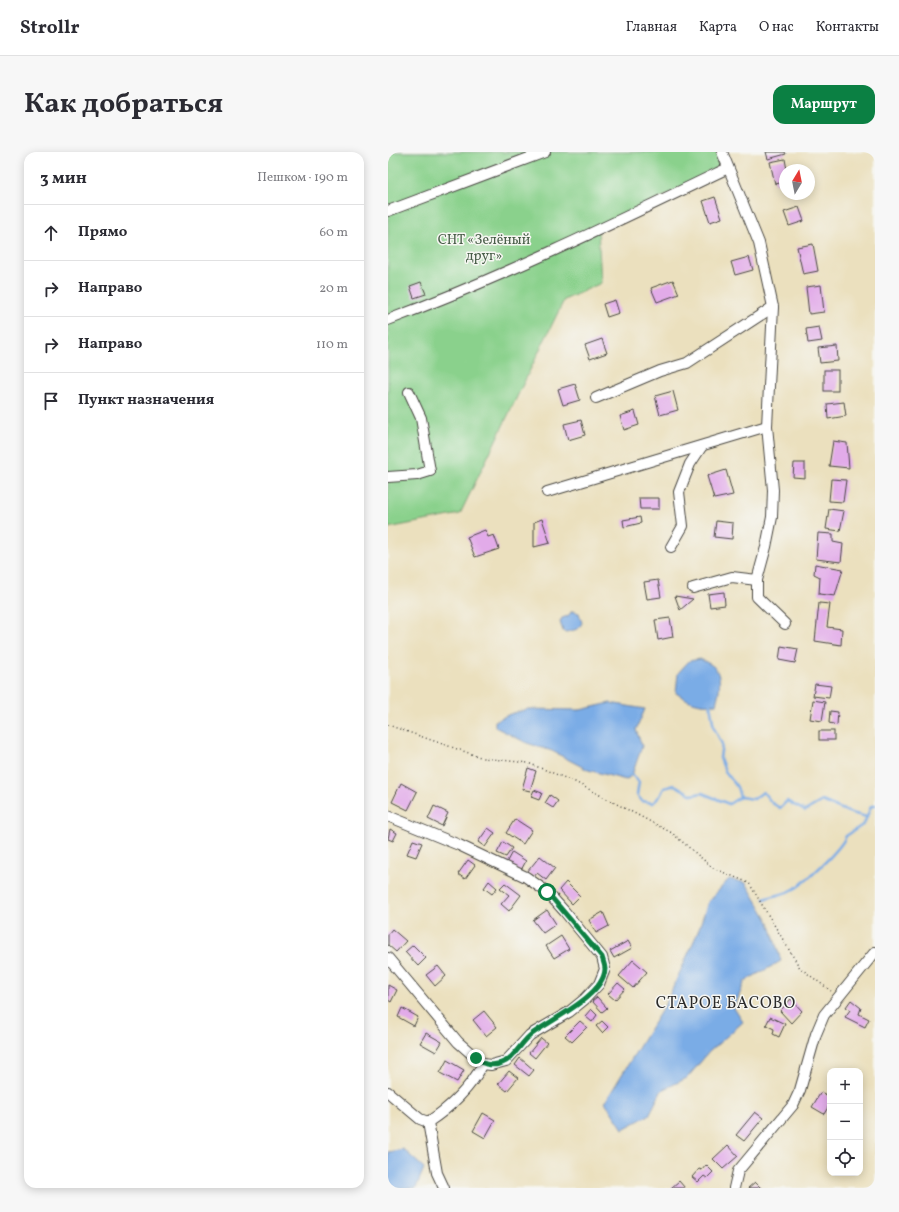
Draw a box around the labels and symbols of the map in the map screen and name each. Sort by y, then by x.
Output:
north arrow [779,164,815,200]
park label: СНТ «Зелёный друг» [438,231,531,266]
route start [538,883,556,901]
district label: СТАРОЕ БАСОВО [656,993,796,1015]
route end [467,1049,485,1067]

